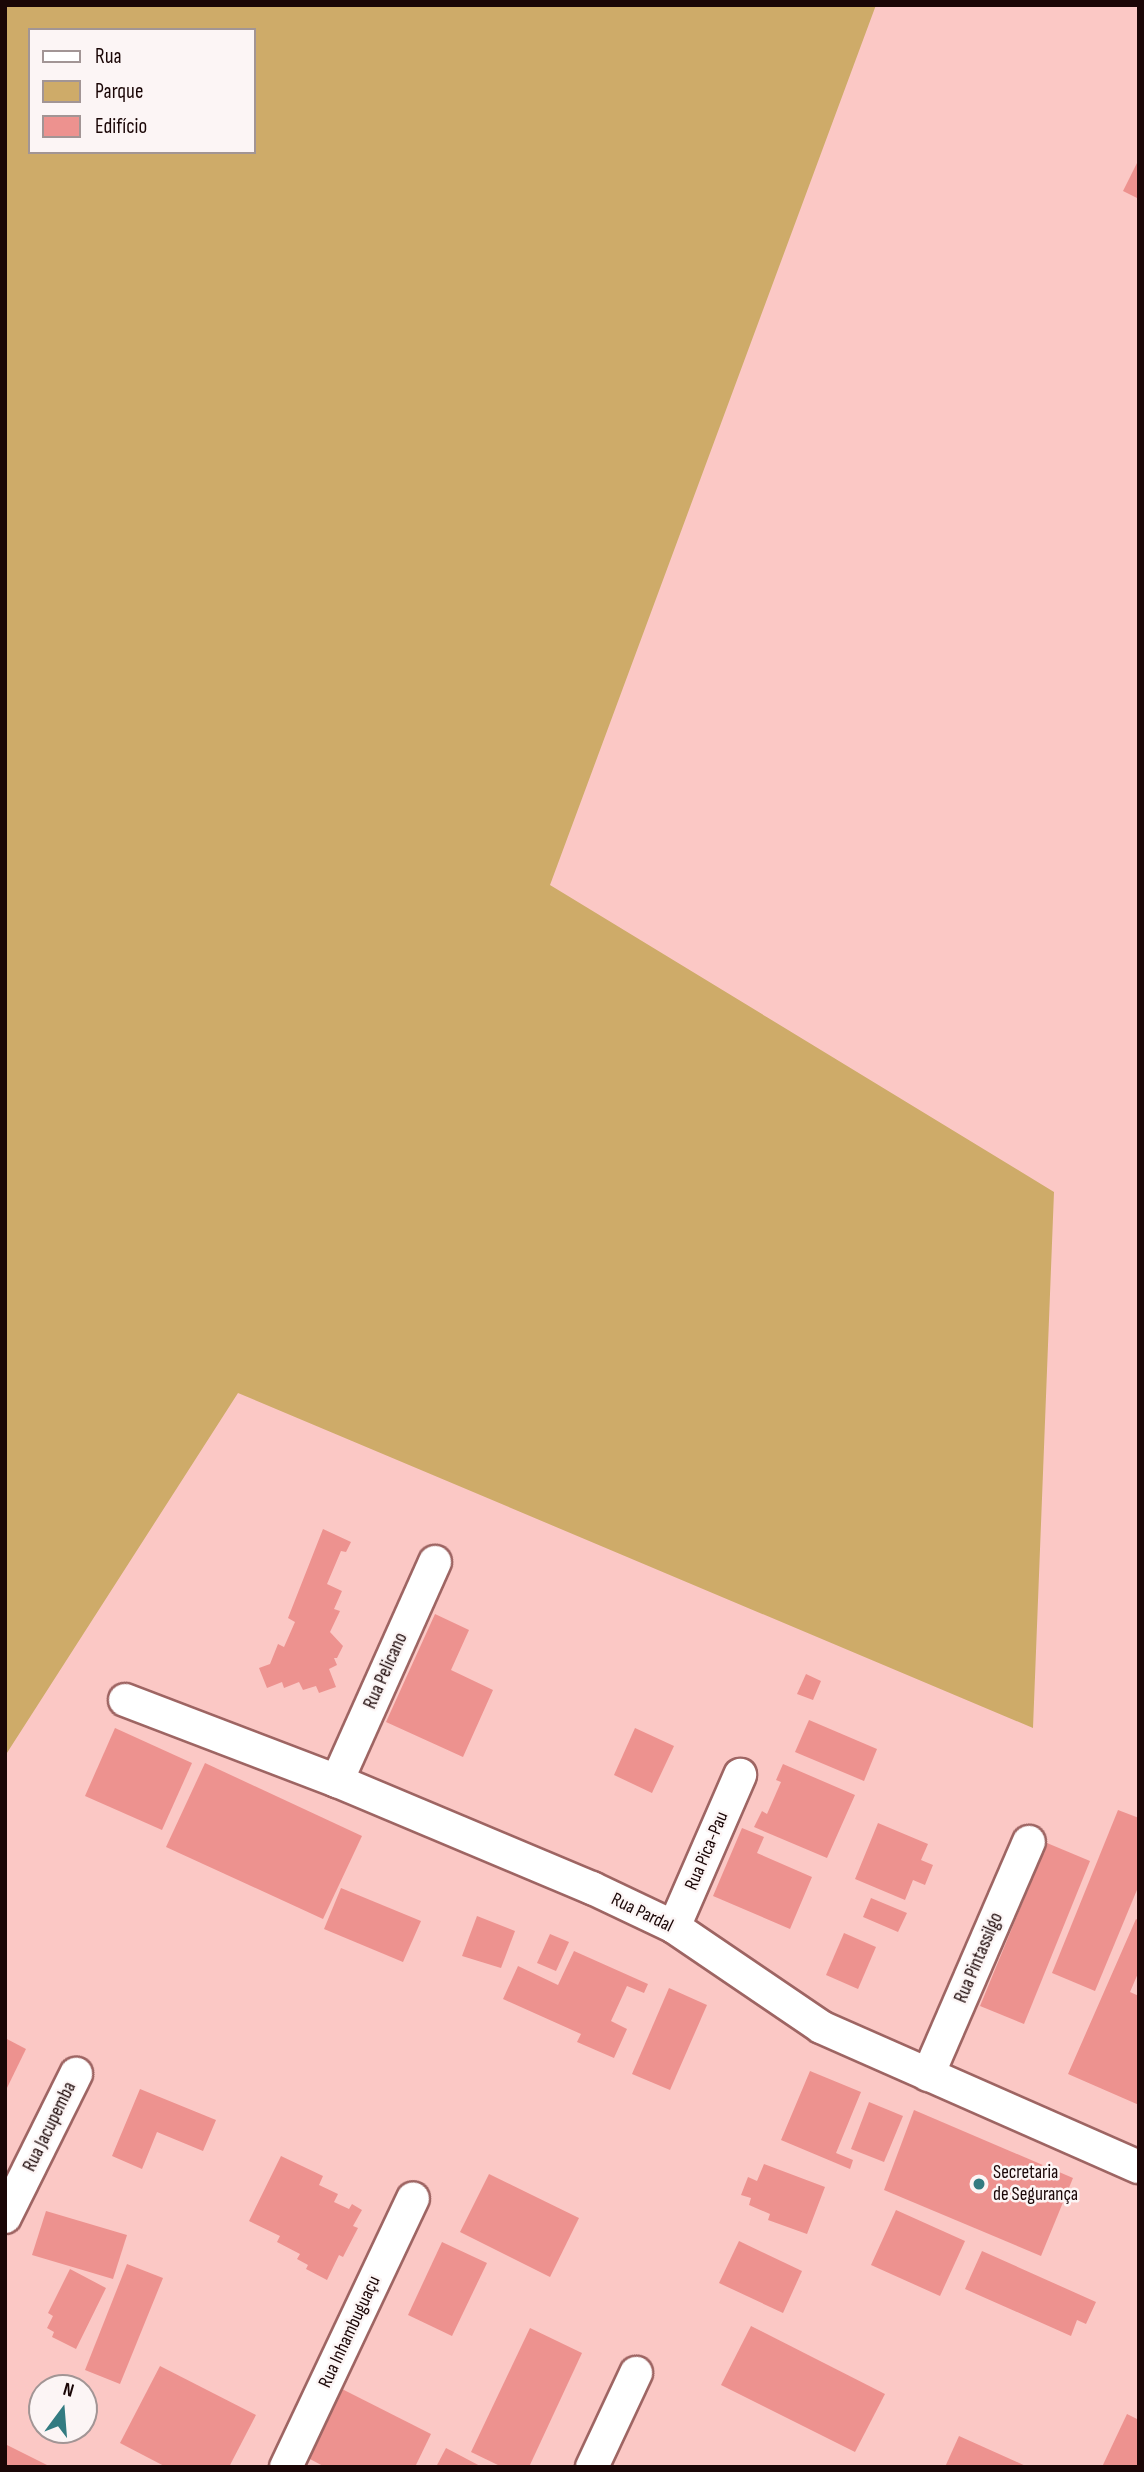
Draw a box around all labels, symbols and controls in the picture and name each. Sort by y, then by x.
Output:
legend [28,28,256,154]
text: Rua [95,44,122,69]
text: Parque [95,79,143,104]
text: Edifício [95,114,147,139]
street label: Rua Pelicano [359,1629,413,1713]
street label: Rua Pica-Pau [680,1808,734,1894]
street label: Rua Pardal [607,1888,677,1938]
street label: Rua Pintassilgo [950,1909,1008,2007]
street label: Rua Jacupemba [19,2079,81,2175]
place label: Secretaria de Segurança [993,2162,1078,2206]
marker: Secretaria de Segurança [971,2176,987,2192]
street label: Rua Inhambuguaçu [314,2272,386,2392]
north arrow [28,2374,98,2444]
text: N [60,2378,76,2403]

